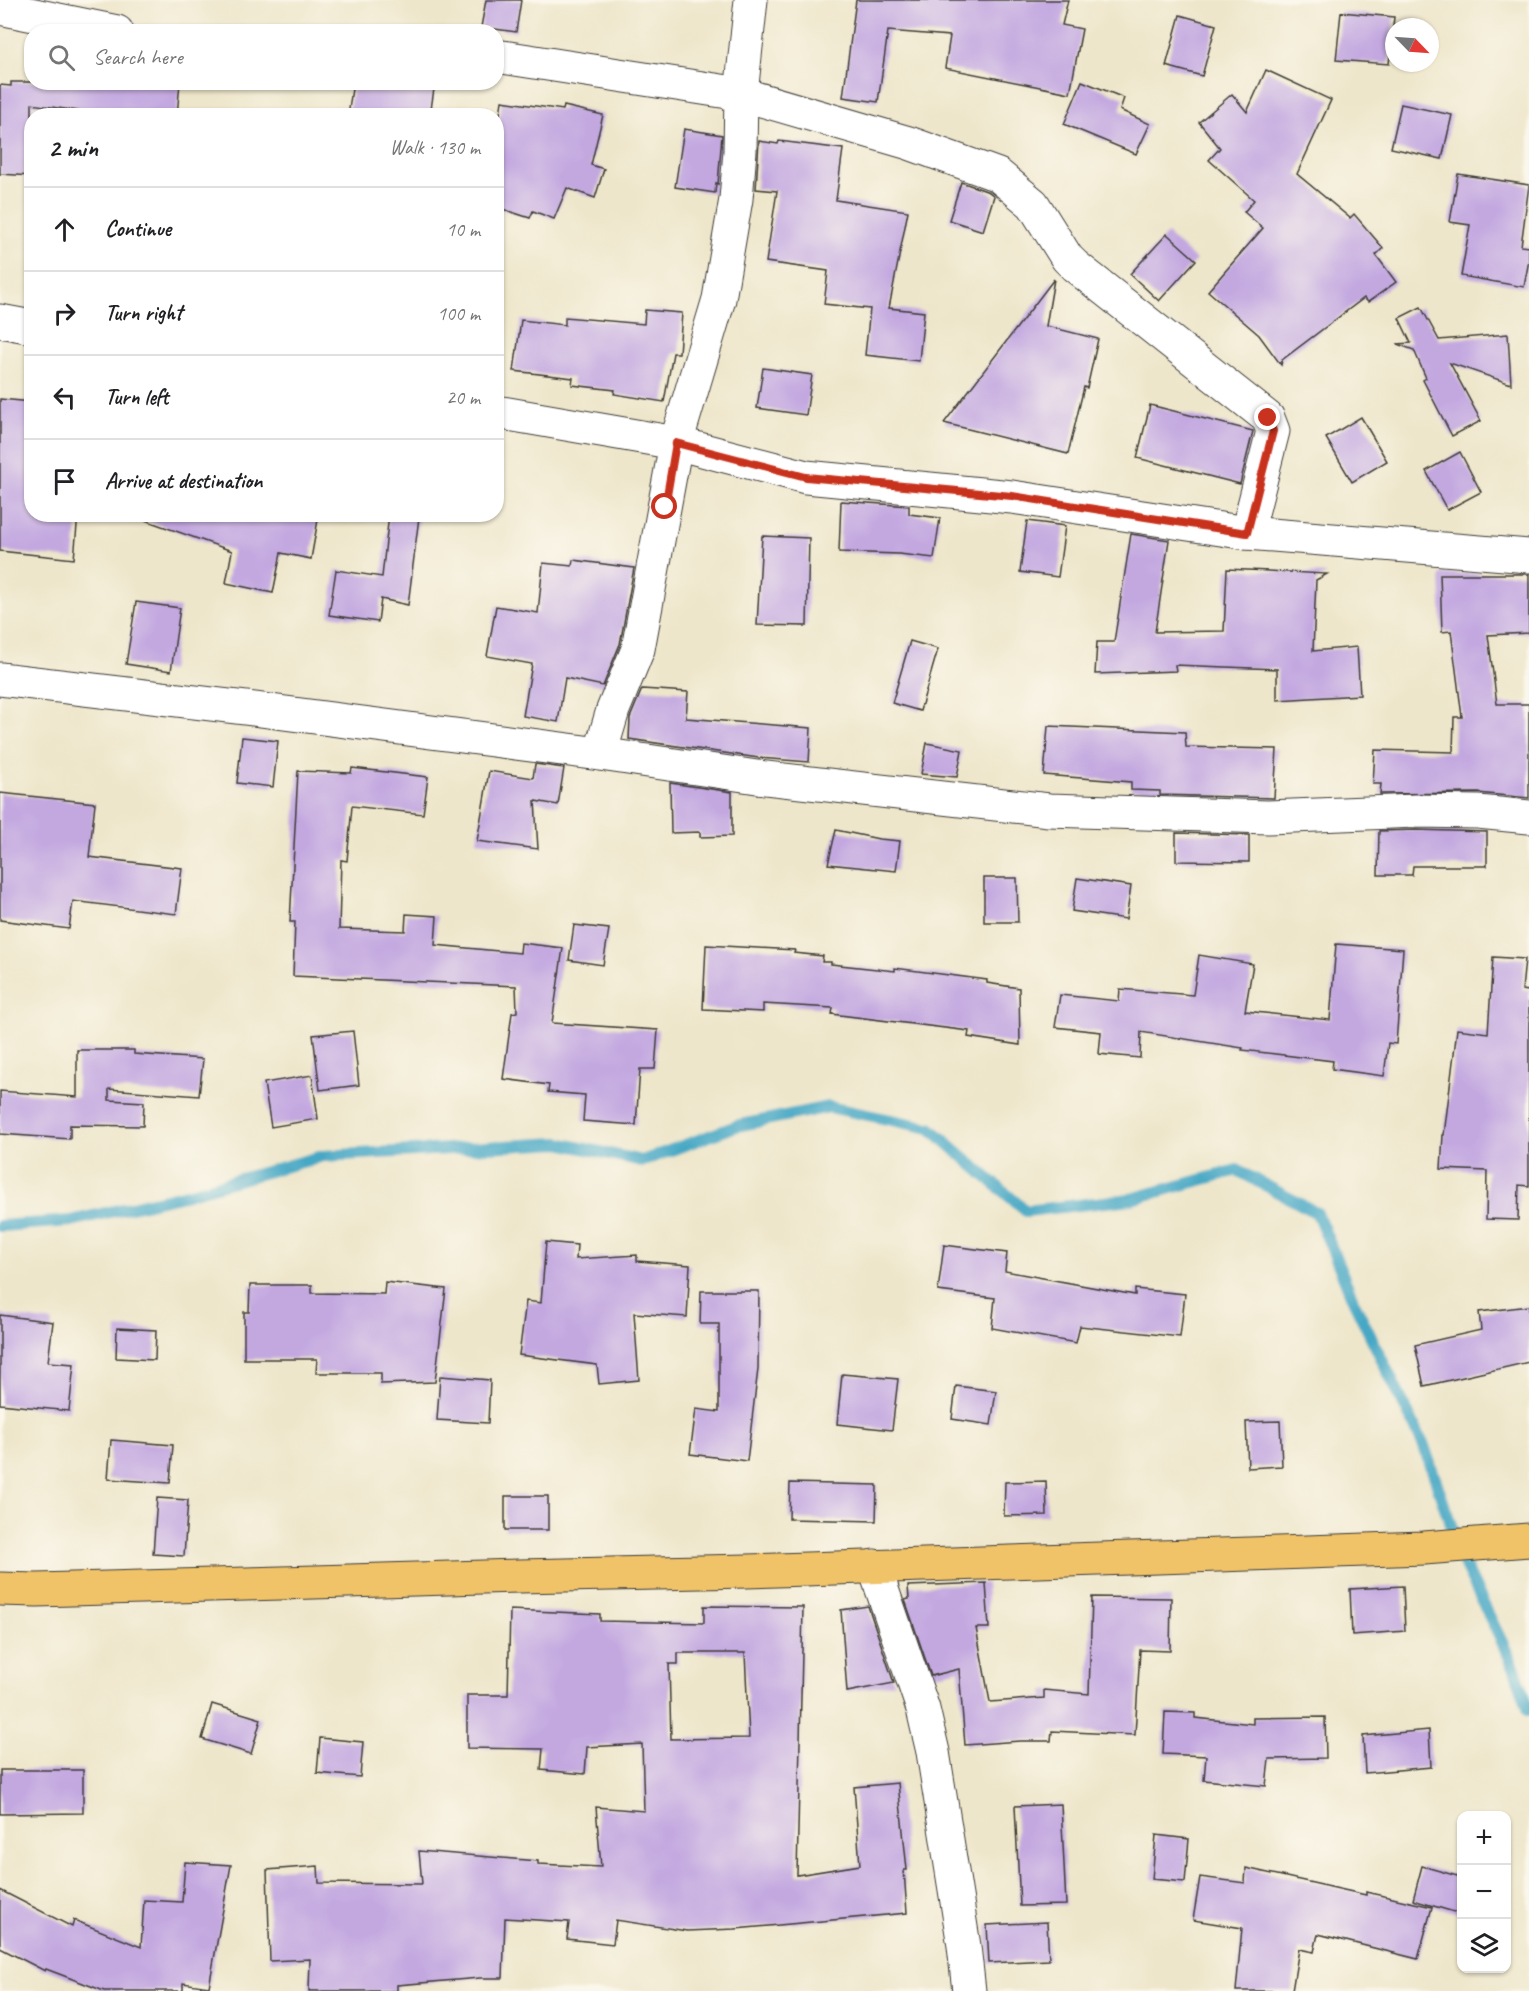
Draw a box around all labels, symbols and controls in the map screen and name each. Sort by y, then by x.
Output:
north arrow [1385,18,1439,72]
search box [24,24,504,90]
icon: search [45,41,78,74]
text: Search here [93,43,183,71]
text: 2 min [48,131,98,164]
text: Walk · 130 m [390,135,480,160]
icon: ahead [48,213,81,246]
text: Continue [105,215,171,243]
text: 10 m [446,217,480,242]
icon: right [48,297,81,330]
text: Turn right [105,299,182,327]
text: 100 m [437,301,480,326]
icon: left [48,381,81,414]
text: Turn left [105,383,169,411]
text: 20 m [446,385,480,410]
route end [1254,404,1280,430]
icon: arrive [48,465,81,498]
text: Arrive at destination [105,467,262,495]
route start [651,493,677,519]
map controls [1457,1811,1511,1973]
button: + [1457,1811,1511,1865]
button: − [1457,1865,1511,1919]
button: layers [1457,1919,1511,1973]

